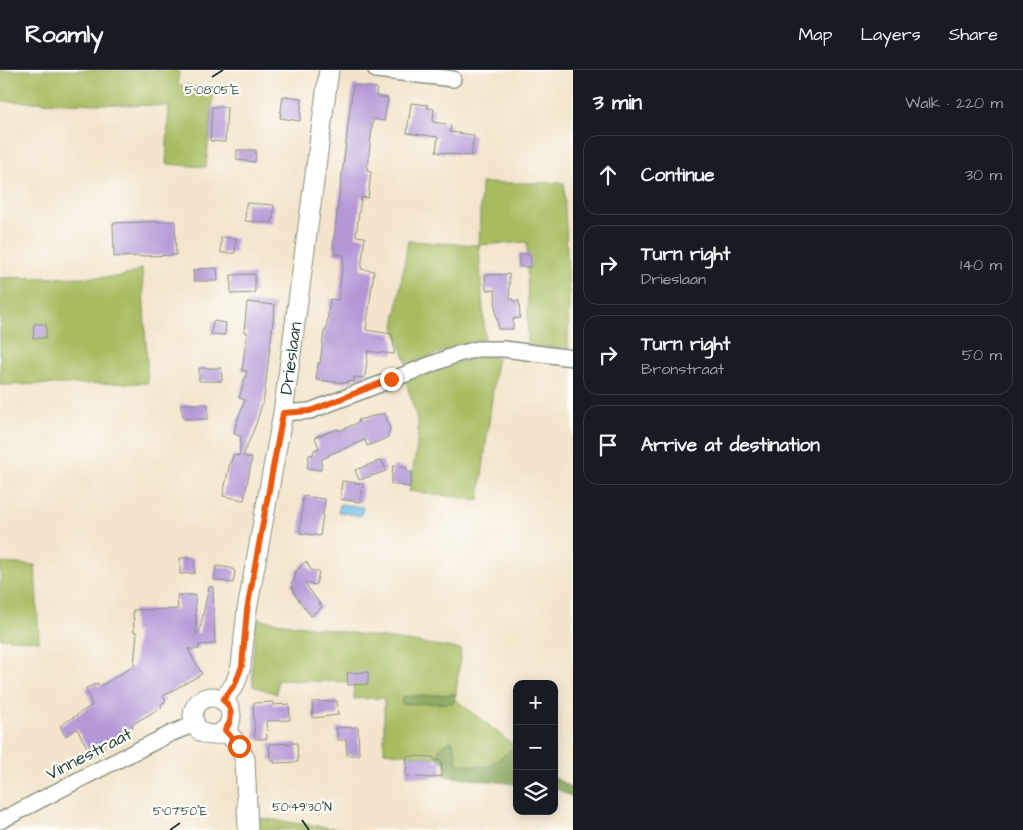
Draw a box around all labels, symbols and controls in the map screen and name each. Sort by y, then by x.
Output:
text: Roamly [25,18,103,52]
text: Map [798,22,832,47]
text: Layers [860,22,921,47]
text: Share [949,22,998,47]
text: 5°08'05"E [185,82,239,99]
text: 3 min [593,88,642,117]
text: Walk · 220 m [905,92,1003,114]
icon: ahead [594,161,622,189]
text: Continue [641,162,715,189]
text: 30 m [965,164,1002,186]
text: Turn right [641,241,730,268]
icon: right [594,251,622,279]
text: 140 m [960,254,1002,276]
text: Drieslaan [641,268,706,290]
street label: Drieslaan [273,320,308,396]
text: Turn right [641,331,730,358]
icon: right [594,341,622,369]
text: 50 m [962,344,1002,366]
text: Bronstraat [641,358,724,380]
route end [380,368,403,391]
icon: arrive [594,431,622,459]
text: Arrive at destination [641,432,820,459]
map controls [513,680,558,815]
button: + [513,680,558,725]
street label: Vinnestraat [42,721,137,786]
button: − [513,725,558,770]
route start [228,735,251,758]
button: layers [513,770,558,815]
text: 50°49'30"N [272,799,332,816]
text: 5°07'50"E [153,803,207,820]

